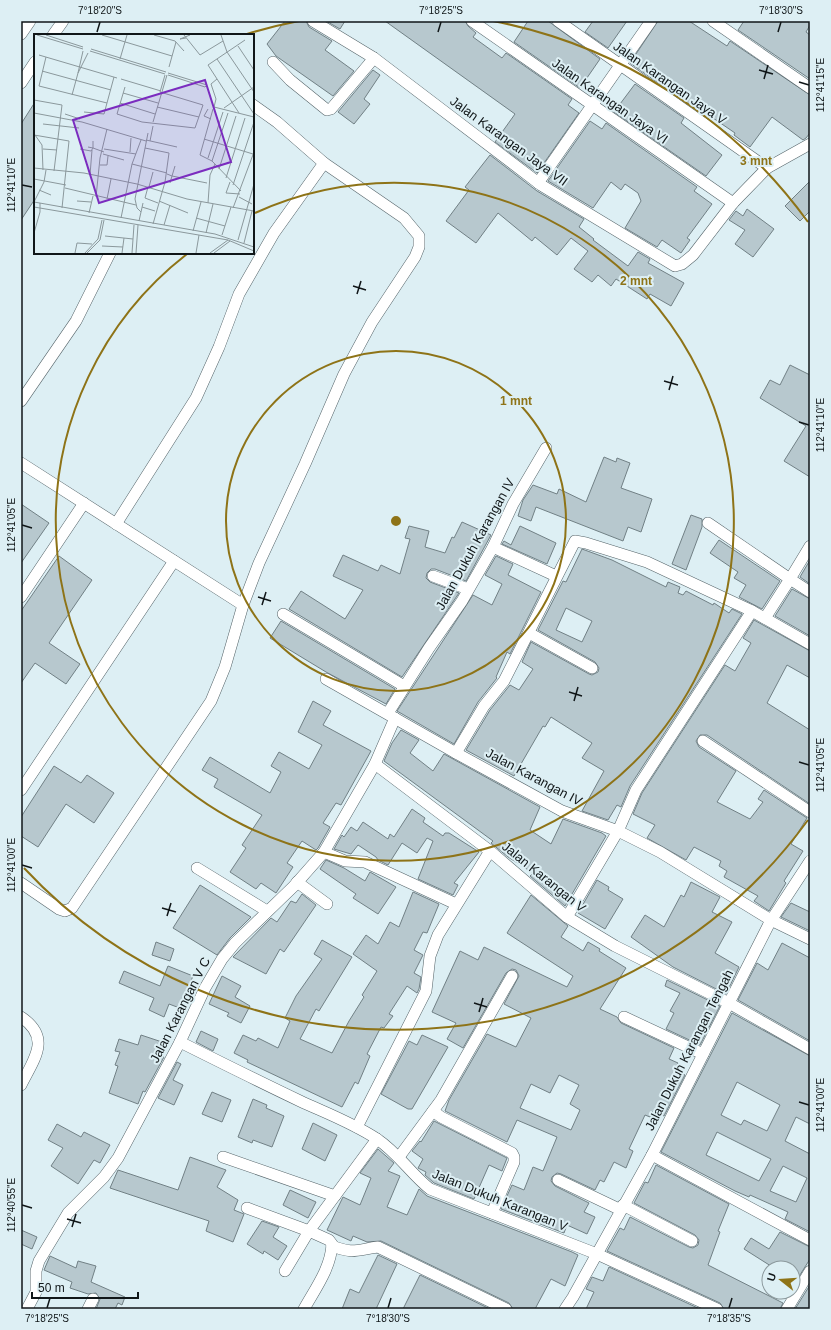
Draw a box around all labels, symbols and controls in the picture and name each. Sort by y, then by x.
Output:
text: 7°18'20"S [78,5,122,16]
text: 7°18'25"S [419,5,463,16]
text: 7°18'30"S [759,5,803,16]
inset map [34,34,254,254]
street label: Jalan Karangan Jaya V [611,38,730,128]
street label: Jalan Karangan Jaya VI [549,55,671,147]
text: 112°41'15"E [815,58,826,112]
street label: Jalan Karangan Jaya VII [447,93,571,189]
text: 3 mnt [740,154,772,168]
text: 112°41'10"E [6,158,17,212]
text: 2 mnt [620,274,652,288]
text: 1 mnt [500,394,532,408]
text: 112°41'10"E [815,398,826,452]
street label: Jalan Dukuh Karangan IV [433,475,518,612]
text: 112°41'05"E [6,498,17,552]
centre of rings [389,514,403,528]
text: 112°41'05"E [815,738,826,792]
street label: Jalan Karangan IV [483,745,585,809]
text: 112°41'00"E [6,838,17,892]
street label: Jalan Karangan V [499,839,589,916]
street label: Jalan Karangan V C [147,955,213,1065]
street label: Jalan Dukuh Karangan Tengah [642,967,736,1133]
text: 112°41'00"E [815,1078,826,1132]
street label: Jalan Dukuh Karangan V [430,1166,570,1234]
text: 112°40'55"E [6,1178,17,1232]
north arrow [761,1260,801,1300]
text: U [765,1271,778,1283]
scale bar [32,1274,138,1300]
text: 50 m [38,1281,65,1295]
text: 7°18'25"S [25,1313,69,1324]
text: 7°18'30"S [366,1313,410,1324]
text: 7°18'35"S [707,1313,751,1324]

